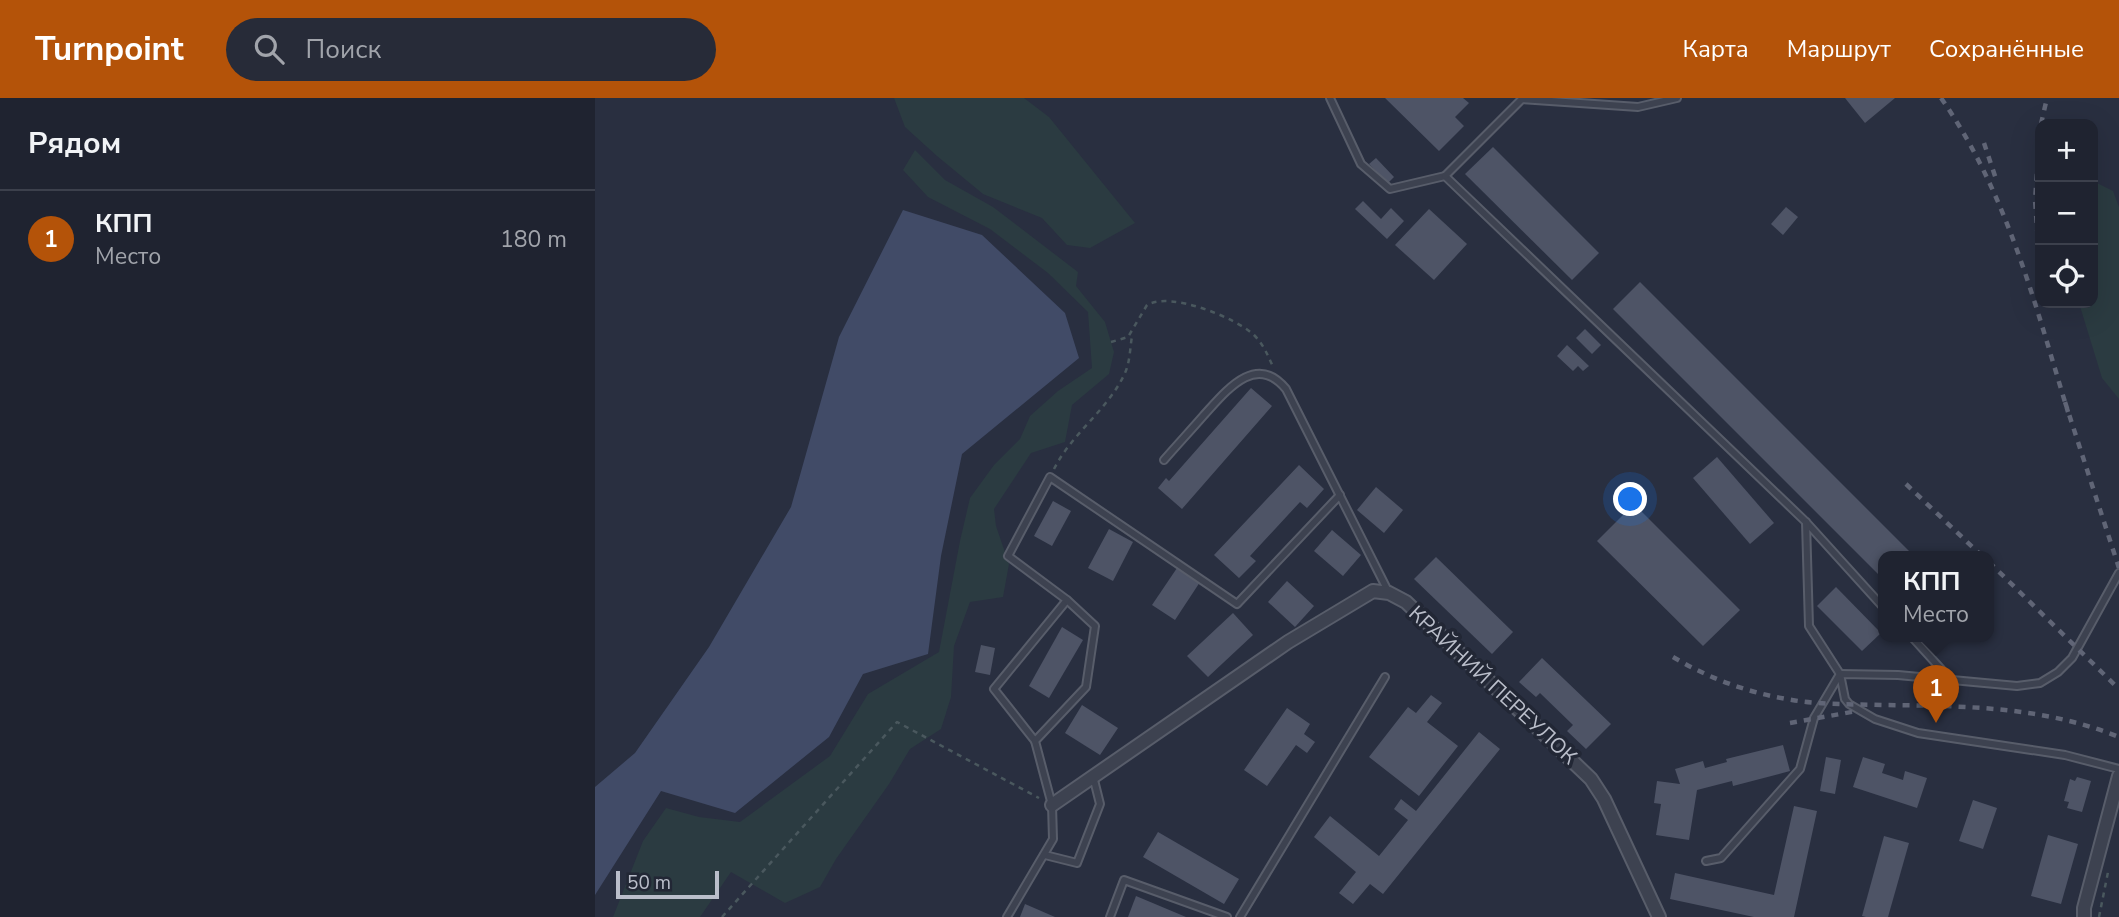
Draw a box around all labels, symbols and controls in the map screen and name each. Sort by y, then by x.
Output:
search box [226,18,716,81]
text: Turnpoint [35,27,184,72]
icon: search [250,30,288,68]
text: Поиск [306,32,381,67]
text: Карта [1683,33,1749,65]
text: Маршрут [1787,33,1891,65]
text: Сохранённые [1929,33,2084,65]
map controls [2035,119,2098,308]
button: + [2035,119,2098,182]
text: Рядом [28,123,121,164]
button: − [2035,182,2098,245]
text: КПП [95,206,152,241]
text: 1 [44,224,58,255]
text: 180 m [500,224,567,255]
text: Место [95,241,161,272]
button: locate [2035,245,2098,308]
your location [1613,482,1647,516]
popup [1878,551,1994,642]
text: КПП [1903,564,1960,599]
street label: КРАЙНИЙ ПЕРЕУЛОК [1403,599,1584,771]
text: Место [1903,599,1969,630]
pin: 1 [1913,665,1959,723]
scale bar [616,868,719,900]
text: 50 m [627,870,671,896]

